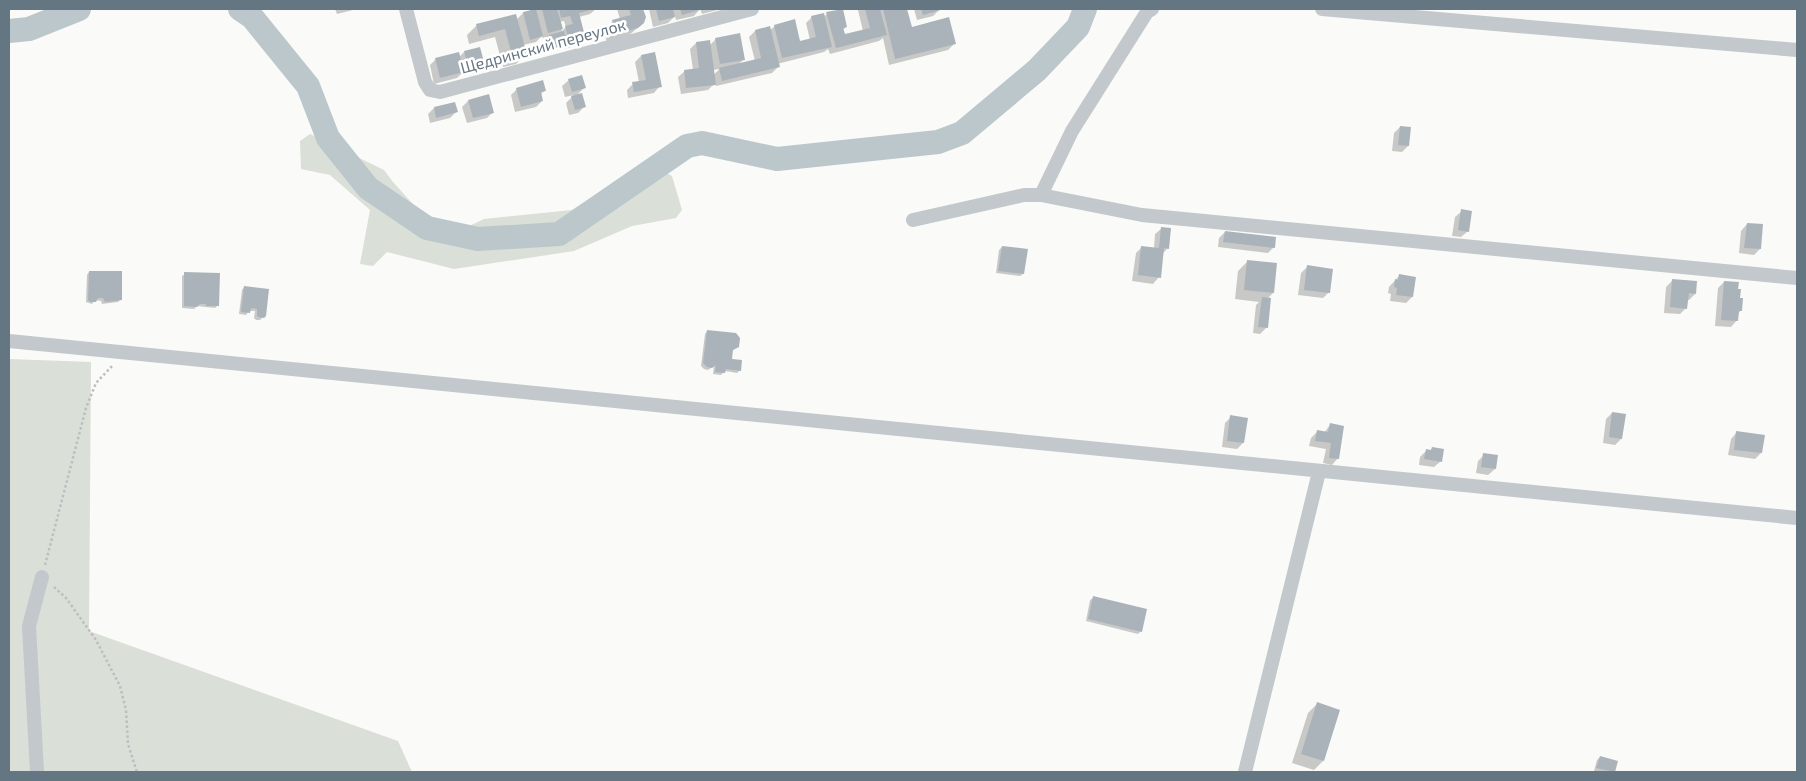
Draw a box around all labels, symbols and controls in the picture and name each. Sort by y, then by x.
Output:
street label: Щедринский переулок [458,14,628,78]

